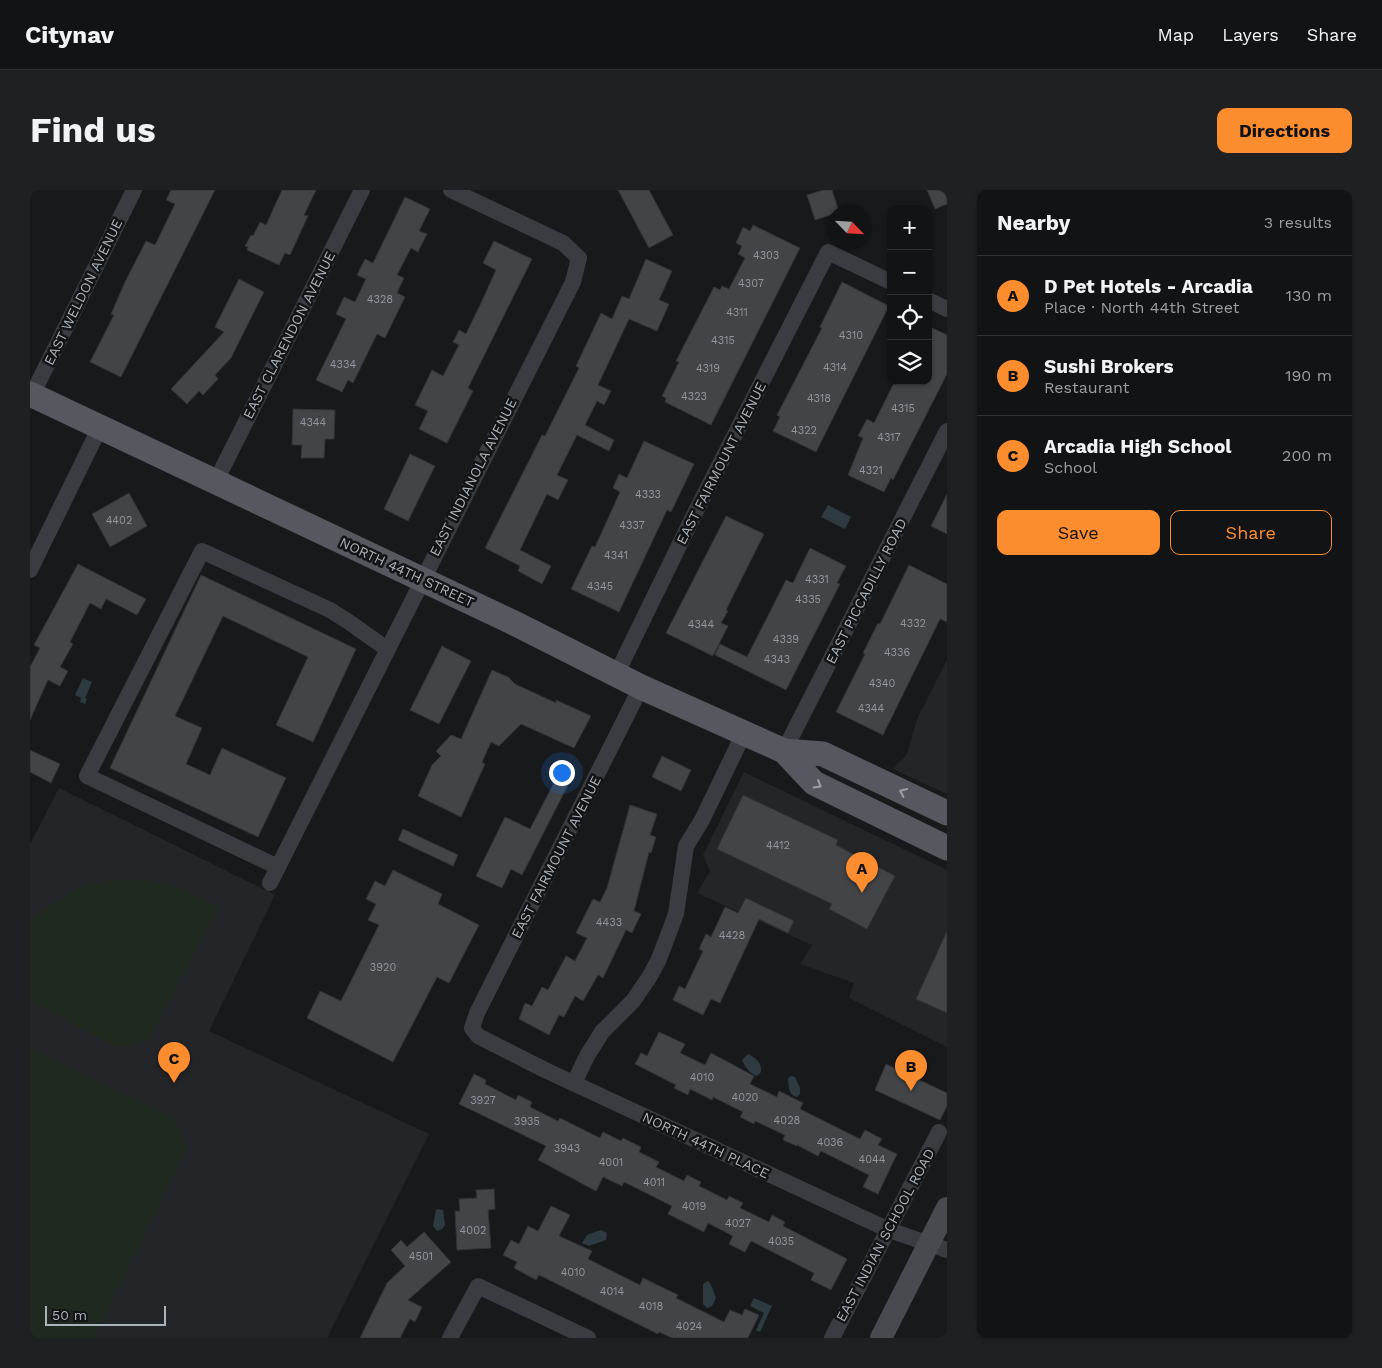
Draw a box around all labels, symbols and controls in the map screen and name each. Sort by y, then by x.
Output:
text: Citynav [25,21,114,49]
text: Map [1157,24,1194,45]
text: Layers [1222,24,1279,45]
text: Share [1307,24,1357,45]
button: Directions [1217,108,1352,153]
text: Find us [30,109,156,151]
north arrow [827,205,872,250]
map controls [887,205,932,385]
button: + [887,205,932,250]
text: Nearby [997,210,1070,235]
text: 3 results [1264,213,1332,232]
street label: EAST WELDON AVENUE [41,216,125,368]
street label: EAST CLARENDON AVENUE [240,249,338,421]
house number: 4303 [753,249,779,262]
button: − [887,250,932,295]
text: D Pet Hotels - Arcadia [1044,275,1253,298]
house number: 4307 [738,277,764,290]
text: A [1008,286,1018,305]
text: 130 m [1286,286,1332,305]
house number: 4328 [367,293,393,306]
button: locate [887,295,932,340]
text: Place · North 44th Street [1044,298,1240,317]
house number: 4311 [726,306,748,319]
house number: 4310 [839,329,863,342]
house number: 4315 [711,334,735,347]
button: layers [887,340,932,385]
text: Sushi Brokers [1044,355,1174,378]
house number: 4334 [330,358,356,371]
house number: 4314 [823,361,847,374]
house number: 4319 [696,362,720,375]
text: B [1008,366,1018,385]
text: 190 m [1285,366,1332,385]
text: Restaurant [1044,378,1130,397]
street label: EAST FAIRMOUNT AVENUE [673,379,769,547]
house number: 4323 [681,390,707,403]
house number: 4318 [807,392,831,405]
street label: EAST INDIANOLA AVENUE [426,395,520,559]
house number: 4315 [891,402,915,415]
house number: 4344 [300,416,327,429]
house number: 4322 [791,424,817,437]
house number: 4317 [877,431,901,444]
text: Arcadia High School [1044,435,1232,458]
text: C [1008,446,1018,465]
text: 200 m [1282,446,1332,465]
text: School [1044,458,1097,477]
house number: 4321 [859,464,883,477]
house number: 4333 [635,488,661,501]
button: Save [997,510,1160,555]
button: Share [1170,510,1332,555]
house number: 4402 [106,514,132,527]
street label: EAST PICCADILLY ROAD [822,516,910,666]
house number: 4337 [619,519,645,532]
street label: NORTH 44TH STREET [337,534,477,610]
house number: 4341 [604,549,628,562]
house number: 4331 [805,573,829,586]
house number: 4345 [587,580,613,593]
house number: 4335 [795,593,821,606]
house number: 4332 [900,617,926,630]
house number: 4344 [688,618,715,631]
house number: 4339 [773,633,799,646]
house number: 4336 [884,646,910,659]
house number: 4343 [764,653,790,666]
house number: 4340 [869,677,896,690]
house number: 4344 [858,702,885,715]
your location [549,760,575,786]
street label: EAST FAIRMOUNT AVENUE [508,773,604,941]
one-way arrow [813,778,822,788]
one-way arrow [899,787,908,798]
house number: 4412 [766,839,790,852]
pin: A [846,852,878,893]
house number: 4433 [596,916,622,929]
house number: 4428 [719,929,746,942]
house number: 3920 [370,961,396,974]
pin: C [158,1042,190,1083]
pin: B [895,1050,927,1091]
house number: 4010 [690,1071,715,1084]
house number: 4020 [732,1091,759,1104]
house number: 3927 [470,1094,496,1107]
street label: NORTH 44TH PLACE [640,1109,772,1181]
house number: 4028 [774,1114,801,1127]
house number: 3935 [514,1115,540,1128]
house number: 4036 [817,1136,844,1149]
house number: 3943 [554,1142,580,1155]
street label: EAST INDIAN SCHOOL ROAD [832,1146,938,1324]
house number: 4044 [858,1153,886,1166]
house number: 4001 [599,1156,623,1169]
house number: 4011 [643,1176,665,1189]
house number: 4019 [682,1200,707,1213]
house number: 4027 [725,1217,751,1230]
house number: 4002 [460,1224,486,1237]
house number: 4035 [768,1235,794,1248]
house number: 4501 [409,1250,433,1263]
house number: 4010 [561,1266,586,1279]
house number: 4014 [600,1285,625,1298]
house number: 4018 [639,1300,664,1313]
scale bar [45,1303,166,1326]
text: 50 m [52,1307,87,1323]
house number: 4024 [676,1320,702,1333]

